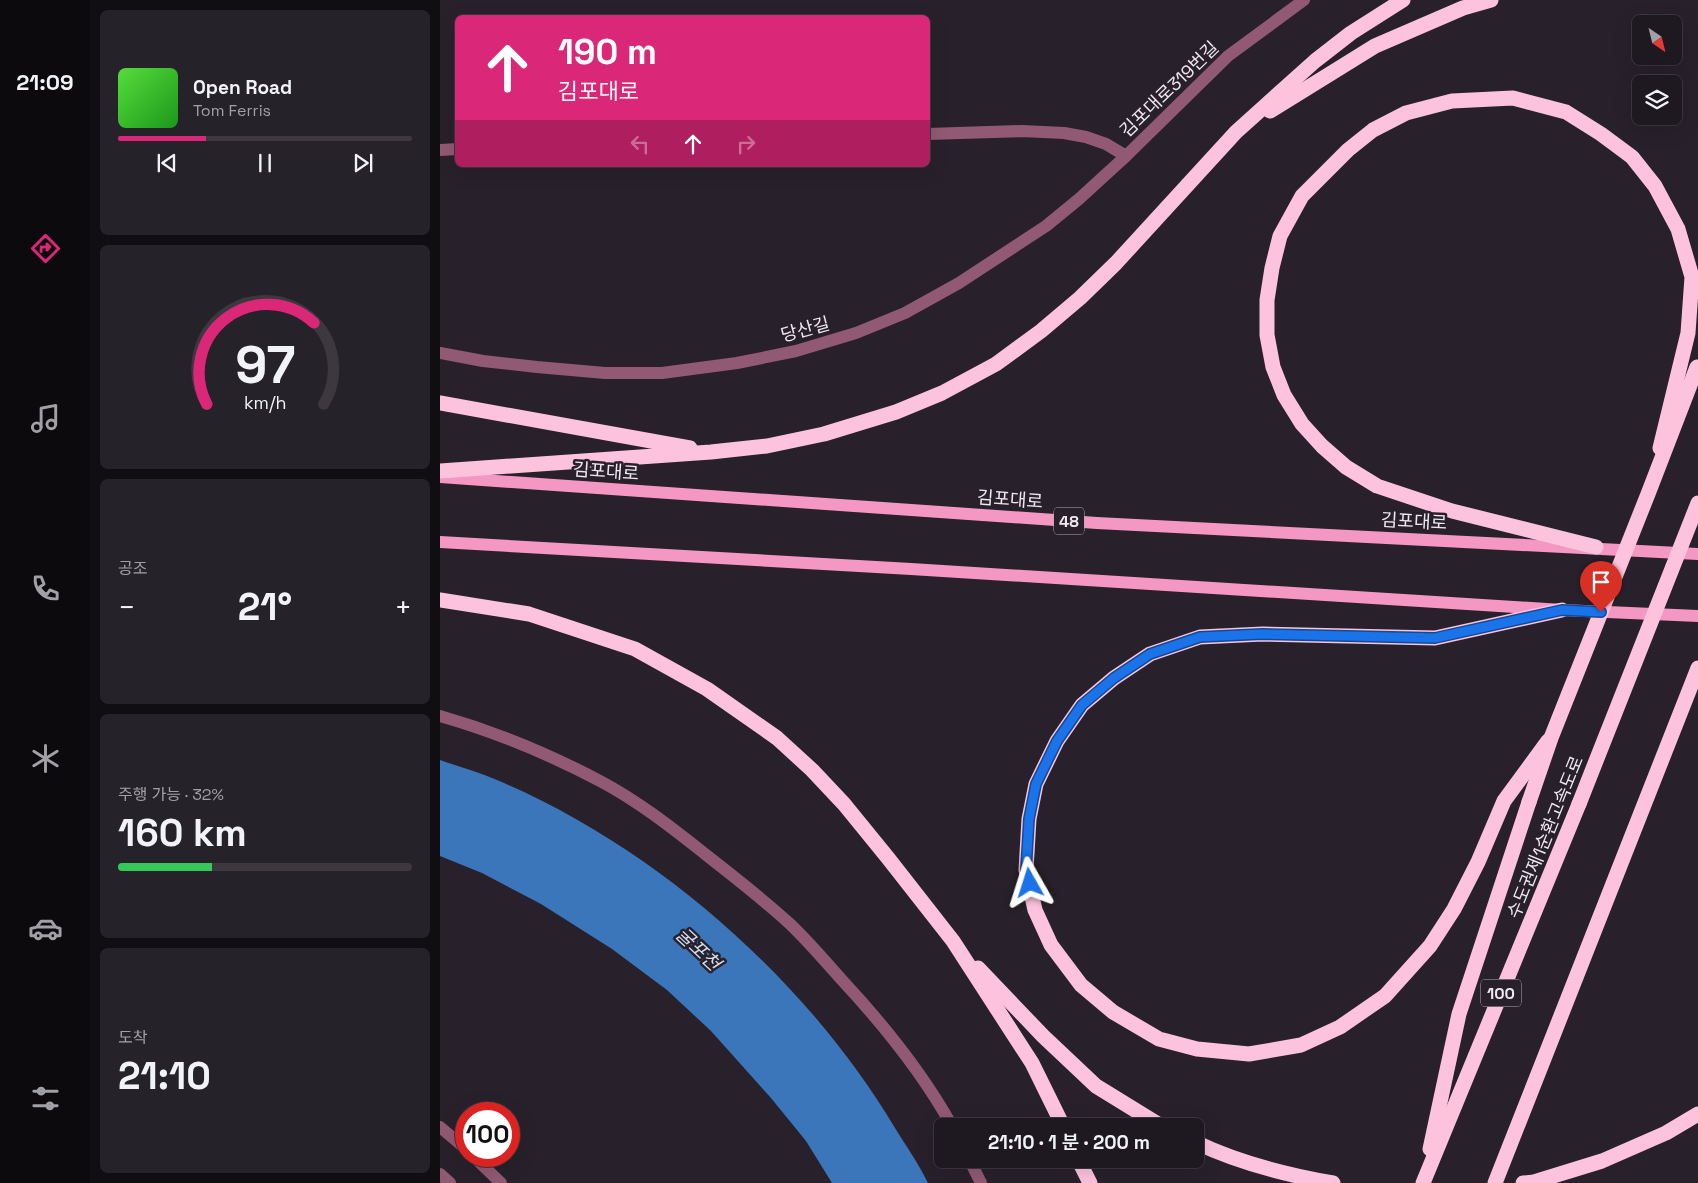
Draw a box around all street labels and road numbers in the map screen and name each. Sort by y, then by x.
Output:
street label: 김포대로319번길 [1115,36,1223,142]
street label: 당산길 [778,311,832,347]
street label: 김포대로 [572,457,640,485]
street label: 김포대로 [976,485,1044,513]
road number: 48 [1054,508,1084,534]
street label: 김포대로 [1380,508,1448,534]
street label: 수도권제1순환고속도로 [1502,752,1588,922]
road number: 100 [1481,980,1521,1006]

